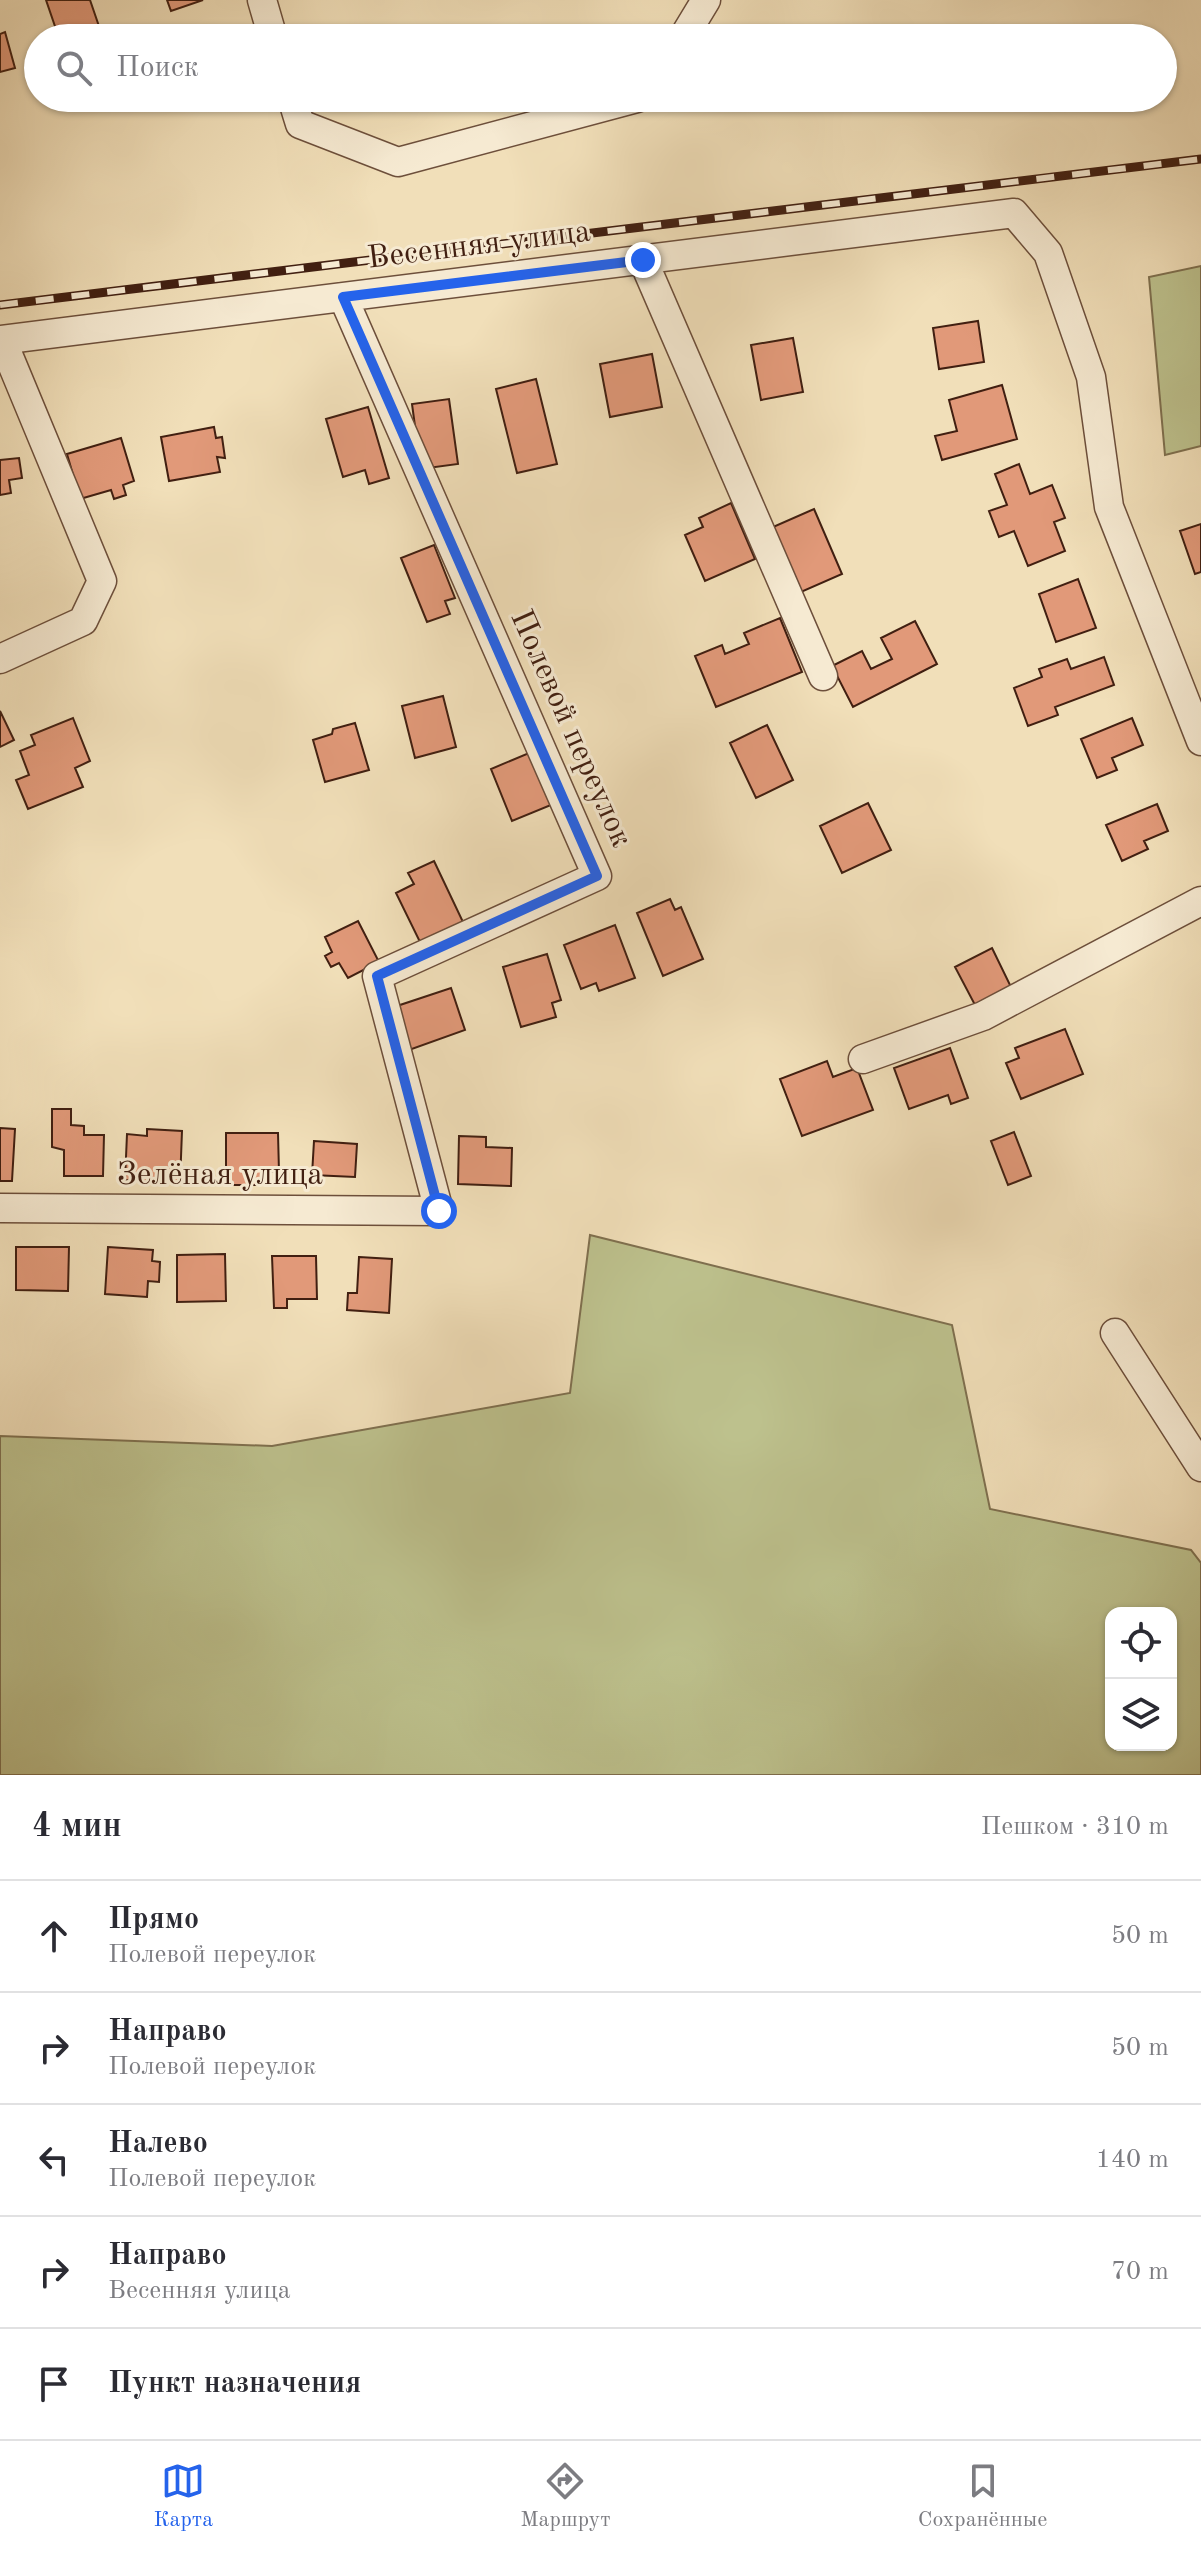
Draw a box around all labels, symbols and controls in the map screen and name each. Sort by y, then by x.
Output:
search box [24,24,1177,112]
icon: search [52,46,96,90]
text: Поиск [116,53,199,83]
street label: Весенняя улица [366,216,593,276]
route end [625,242,661,278]
street label: Полевой переулок [503,605,637,853]
street label: Зелёная улица [117,1160,323,1192]
route start [421,1193,457,1229]
map controls [1105,1607,1177,1751]
button: locate [1105,1607,1177,1679]
button: layers [1105,1679,1177,1751]
text: 4 мин [32,1810,122,1844]
text: Пешком · 310 m [981,1814,1169,1840]
text: Прямо [108,1905,199,1935]
icon: ahead [32,1914,76,1958]
text: 50 m [1111,1923,1169,1949]
text: Полевой переулок [108,1942,316,1968]
text: Направо [108,2017,227,2047]
icon: right [32,2026,76,2070]
text: 50 m [1111,2035,1169,2061]
text: Полевой переулок [108,2054,316,2080]
text: Налево [108,2129,208,2159]
icon: left [32,2138,76,2182]
text: 140 m [1096,2147,1169,2173]
text: Полевой переулок [108,2166,316,2192]
text: Направо [108,2241,227,2271]
icon: right [32,2250,76,2294]
text: 70 m [1111,2259,1169,2285]
text: Весенняя улица [108,2278,291,2304]
icon: arrive [32,2362,76,2406]
text: Пункт назначения [108,2369,361,2399]
tab: Карта [154,2459,213,2534]
tab: Маршрут [520,2459,611,2534]
tab: Сохранённые [918,2459,1047,2534]

